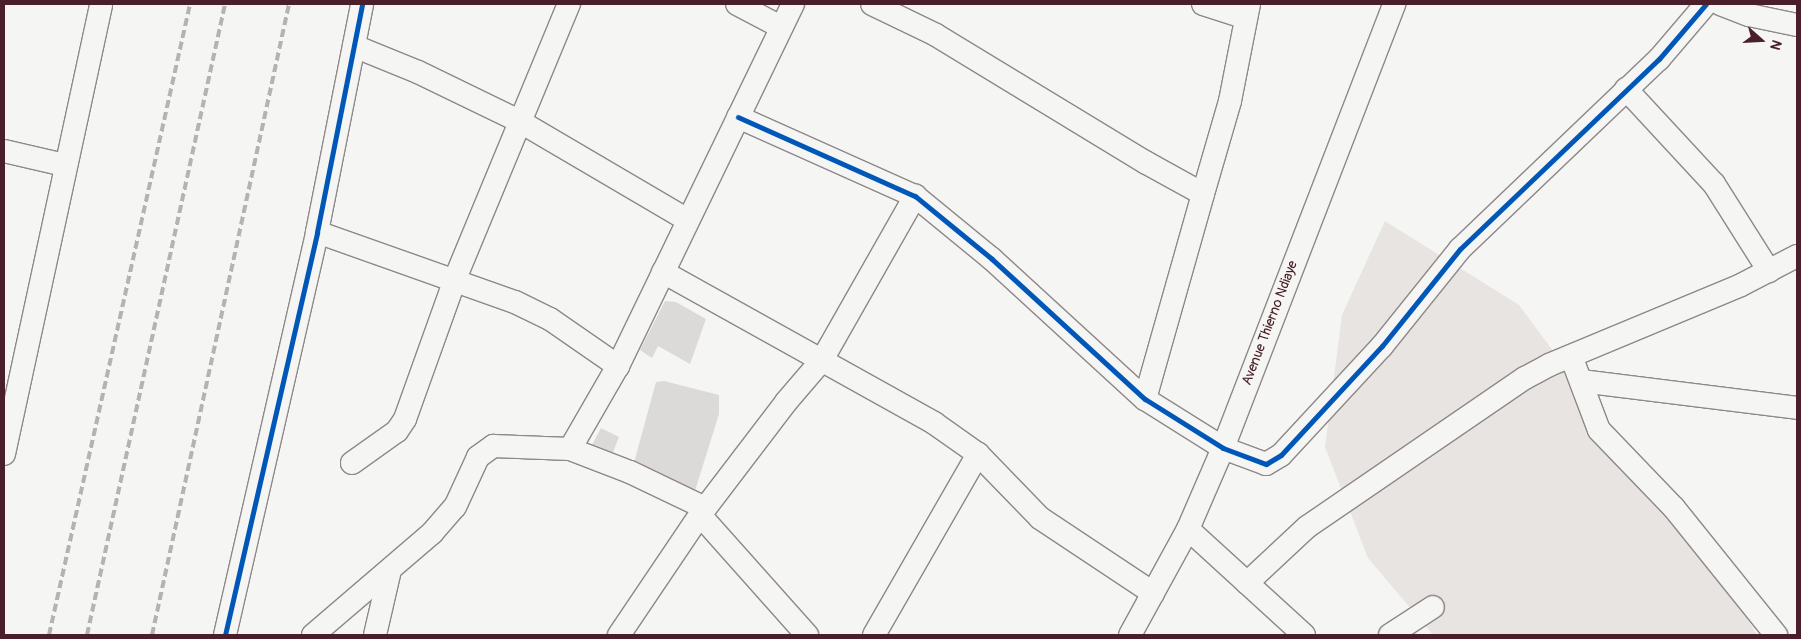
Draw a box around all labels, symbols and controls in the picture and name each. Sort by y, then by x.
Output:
north arrow [1736,15,1786,65]
text: N [1766,38,1785,52]
street label: Avenue Thierno Ndiaye [1239,258,1301,388]

